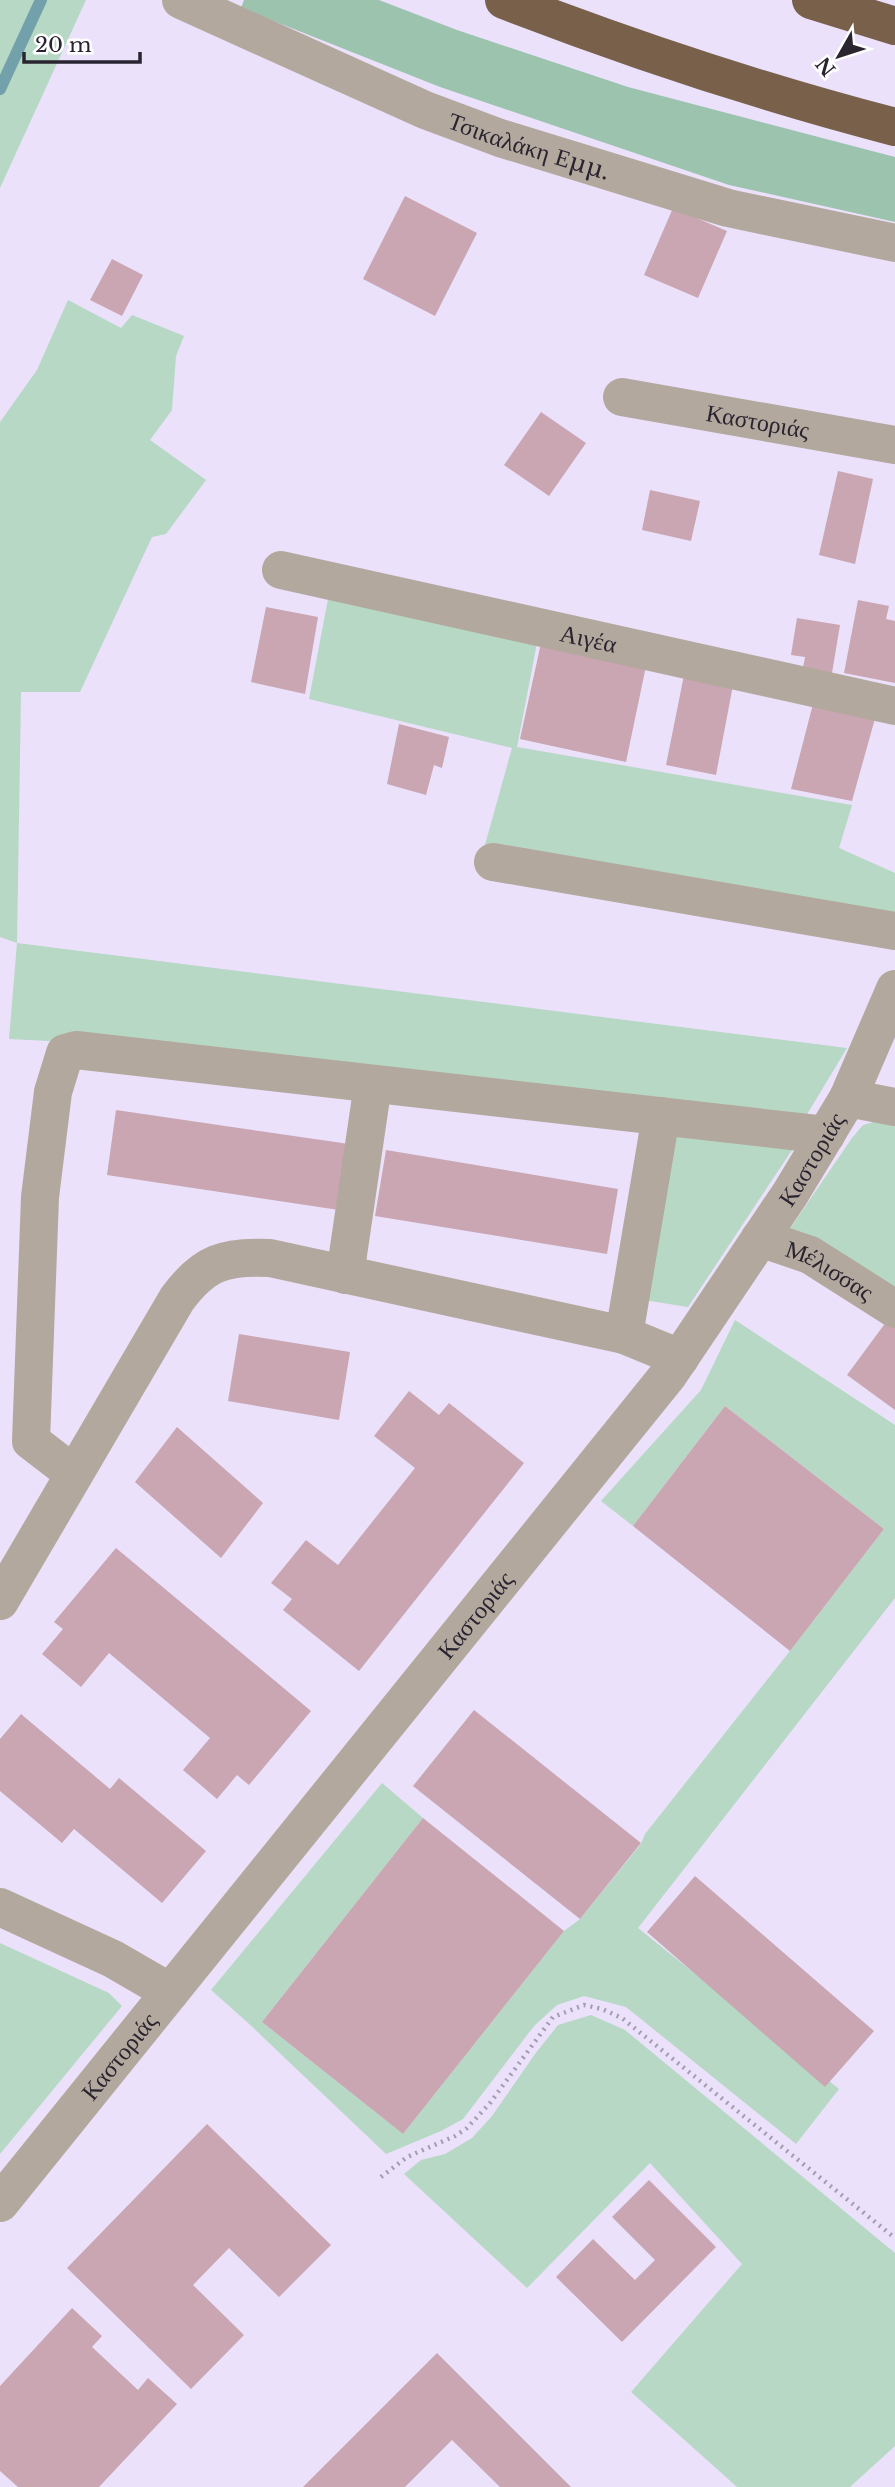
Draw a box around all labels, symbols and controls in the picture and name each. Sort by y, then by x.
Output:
scale bar [24,21,140,65]
north arrow [804,21,874,91]
text: 20 m [35,32,92,58]
text: N [812,52,841,81]
street label: Τσικαλάκη Εμμ. [444,106,614,185]
street label: Καστοριάς [704,398,812,444]
street label: Αιγέα [558,618,620,659]
street label: Καστοριάς [772,1107,851,1211]
street label: Μέλισσας [782,1233,880,1307]
street label: Καστοριάς [431,1565,519,1664]
street label: Καστοριάς [75,2006,163,2106]

